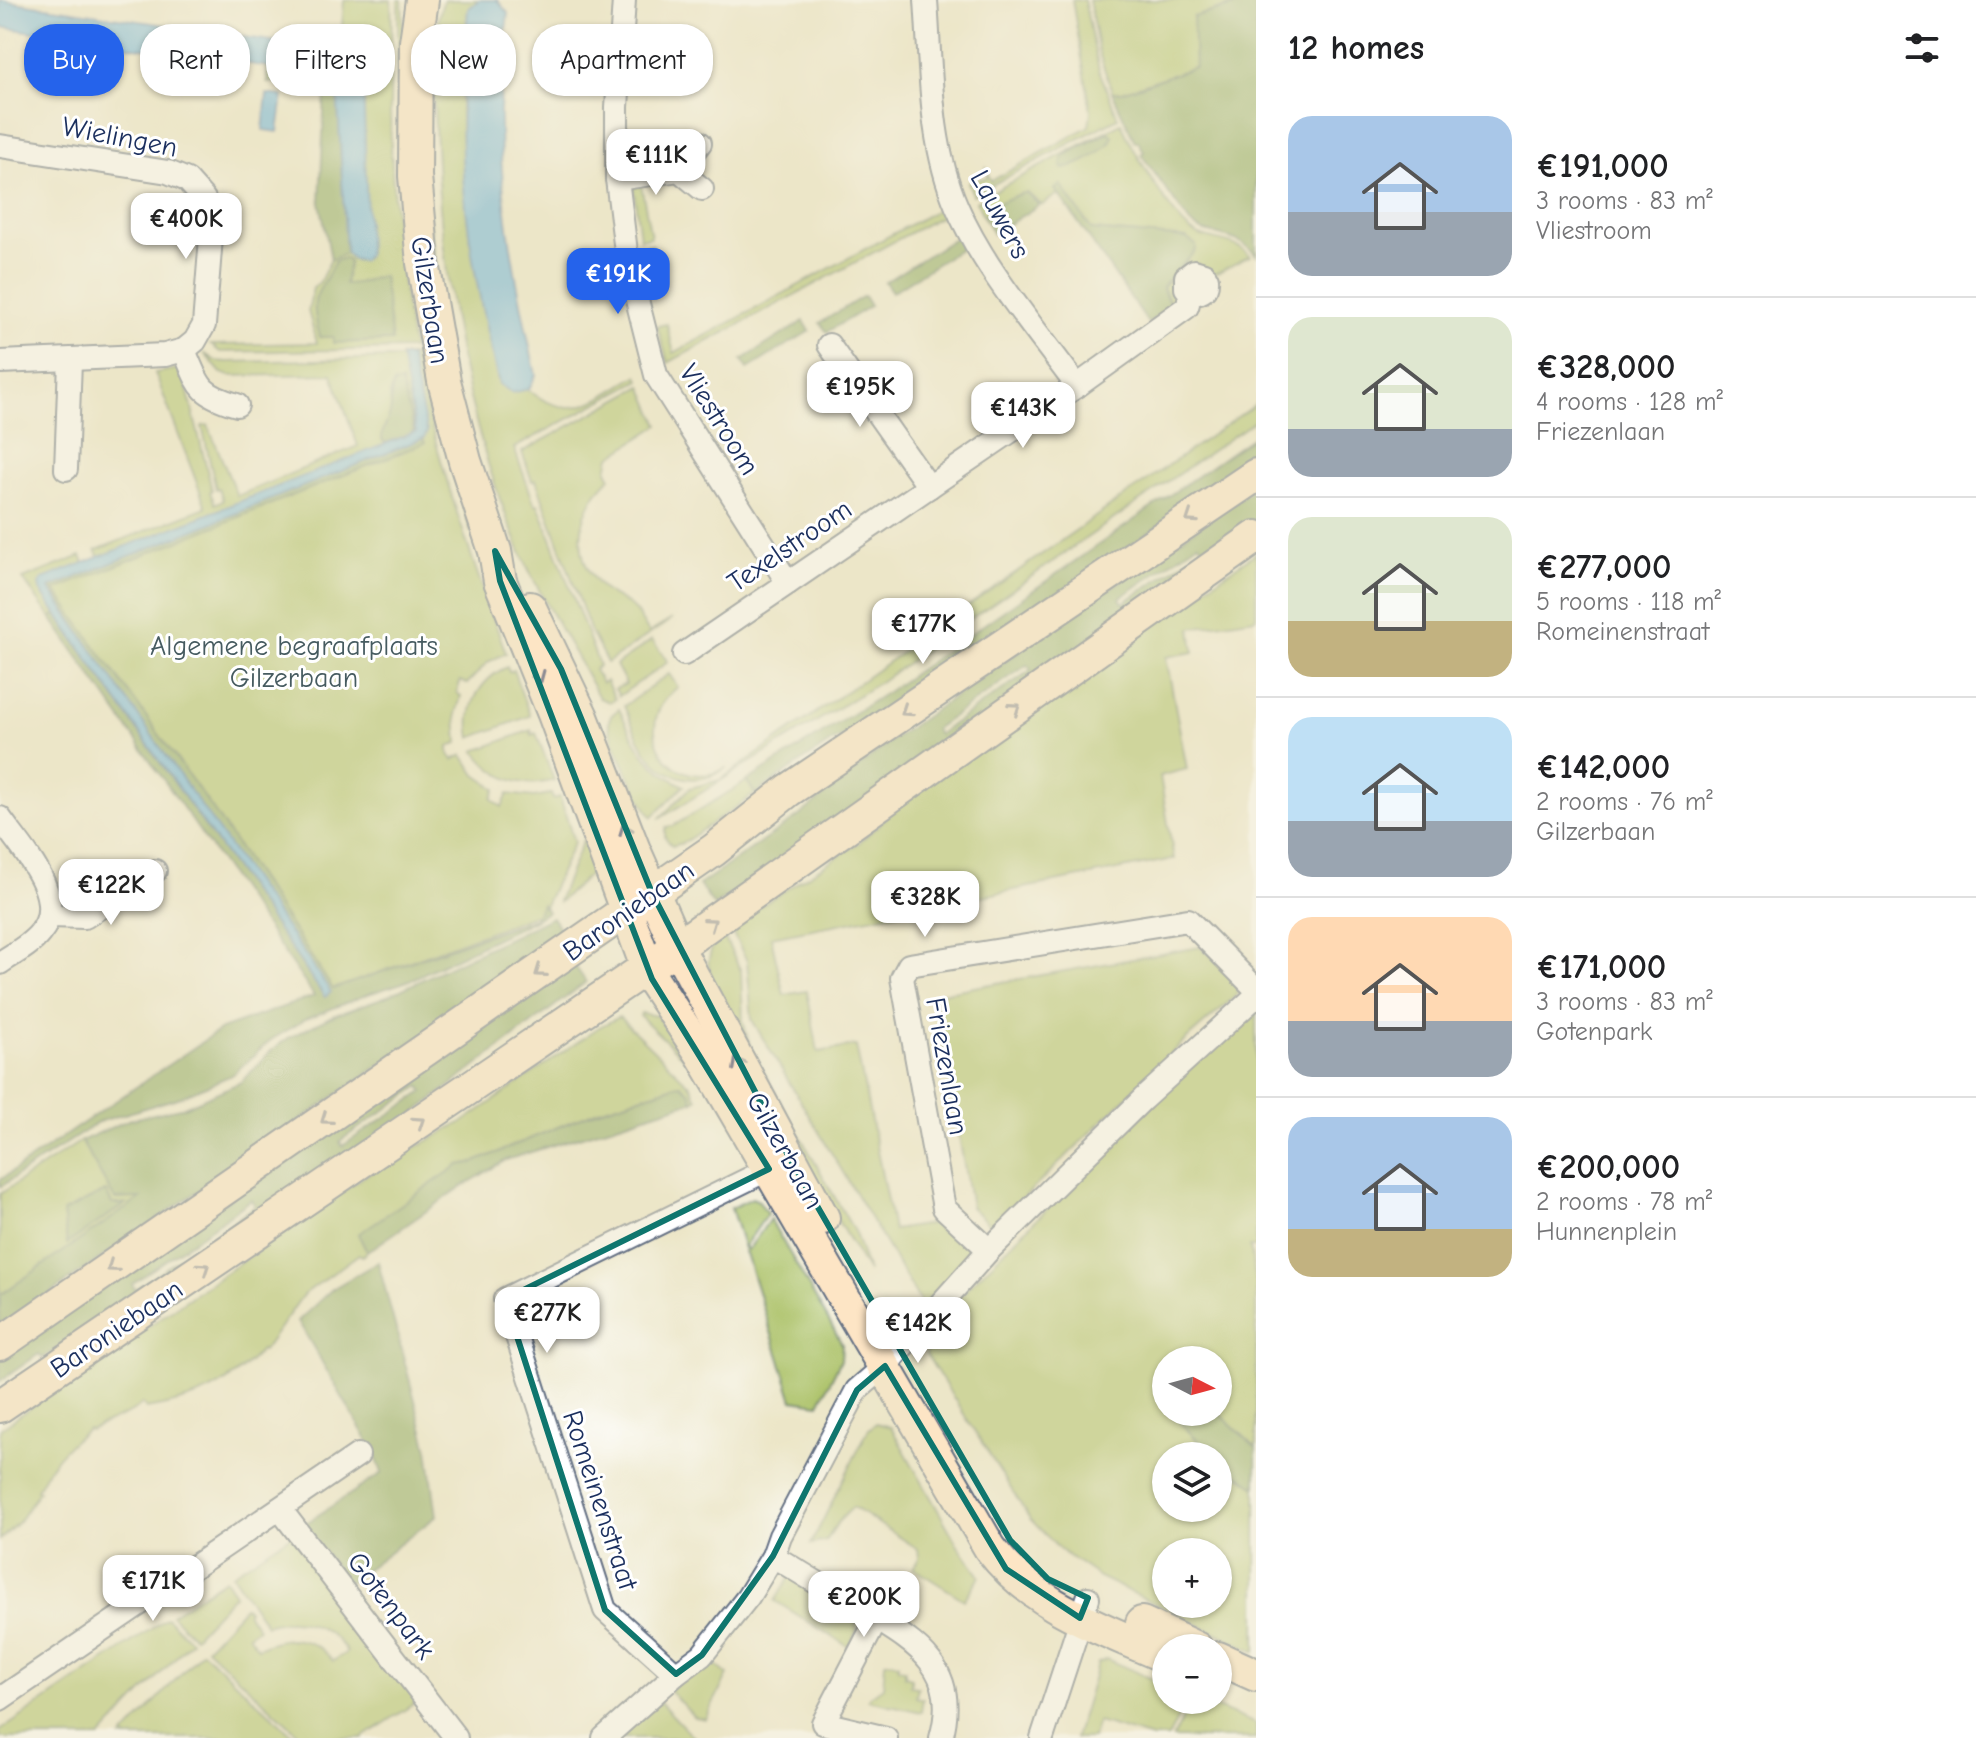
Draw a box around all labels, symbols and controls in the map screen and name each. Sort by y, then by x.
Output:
chip: Buy [24,24,124,96]
chip: Rent [140,24,250,96]
chip: Filters [266,24,395,96]
chip: New [411,24,516,96]
chip: Apartment [532,24,713,96]
icon: filters [1900,26,1944,70]
text: 12 homes [1288,28,1424,68]
street label: Wielingen [59,110,180,164]
pin: €111K [600,129,712,197]
text: €111K [624,140,688,170]
text: €191,000 [1536,146,1669,186]
icon: home [1352,148,1448,244]
street label: Lauwers [964,165,1037,264]
text: 3 rooms · 83 m² [1536,186,1713,216]
pin: €400K [130,193,242,261]
text: €400K [149,204,223,234]
text: Vliestroom [1536,216,1652,246]
street label: Gilzerbaan [404,234,456,366]
pin: €191K [562,248,674,316]
text: €191K [585,259,651,289]
text: €328,000 [1536,347,1675,387]
icon: home [1352,349,1448,445]
street label: Vliestroom [673,358,766,481]
pin: €195K [804,361,916,429]
text: €195K [825,372,895,402]
pin: €143K [967,382,1079,450]
text: 4 rooms · 128 m² [1536,387,1723,417]
text: €143K [989,393,1057,423]
text: Friezenlaan [1536,417,1665,447]
street label: Texelstroom [722,493,857,599]
one-way arrow [1186,508,1200,523]
text: €277,000 [1536,547,1671,587]
icon: home [1352,549,1448,645]
text: 5 rooms · 118 m² [1536,587,1721,617]
pin: €177K [867,598,979,666]
text: €177K [890,609,956,639]
text: Romeinenstraat [1536,617,1710,647]
park label: Algemene begraafplaats Gilzerbaan [150,630,438,694]
one-way arrow [529,669,545,683]
one-way arrow [901,701,915,716]
one-way arrow [1006,703,1020,718]
text: €142,000 [1536,747,1670,787]
icon: home [1352,749,1448,845]
text: 2 rooms · 76 m² [1536,787,1713,817]
text: Gilzerbaan [1536,817,1655,847]
one-way arrow [618,823,635,837]
street label: Baroniebaan [557,854,700,968]
pin: €122K [55,859,167,927]
text: €122K [77,870,145,900]
pin: €328K [869,871,981,939]
text: €328K [889,882,961,912]
one-way arrow [702,918,717,933]
text: €171,000 [1536,947,1666,987]
icon: home [1352,949,1448,1045]
one-way arrow [534,962,548,977]
text: 3 rooms · 83 m² [1536,987,1713,1017]
street label: Friezenlaan [919,995,975,1137]
text: Gotenpark [1536,1017,1652,1047]
one-way arrow [732,1058,748,1072]
street label: Gilzerbaan [740,1087,830,1214]
one-way arrow [320,1109,334,1124]
one-way arrow [410,1117,424,1132]
text: €200,000 [1536,1147,1680,1187]
icon: home [1352,1149,1448,1245]
text: 2 rooms · 78 m² [1536,1187,1712,1217]
text: Hunnenplein [1536,1217,1677,1247]
one-way arrow [106,1257,120,1272]
one-way arrow [195,1263,209,1278]
street label: Baroniebaan [44,1273,189,1385]
pin: €277K [491,1287,603,1355]
pin: €142K [862,1297,974,1365]
text: €277K [513,1298,581,1328]
text: €142K [884,1308,952,1338]
north arrow [1152,1346,1232,1426]
map controls [1152,1346,1232,1714]
street label: Romeinenstraat [556,1407,644,1595]
button: layers [1152,1442,1232,1522]
button: + [1152,1538,1232,1618]
street label: Gotenpark [341,1546,442,1666]
pin: €171K [97,1555,209,1623]
text: €171K [121,1566,185,1596]
pin: €200K [808,1571,920,1639]
text: €200K [826,1582,902,1612]
button: − [1152,1634,1232,1714]

